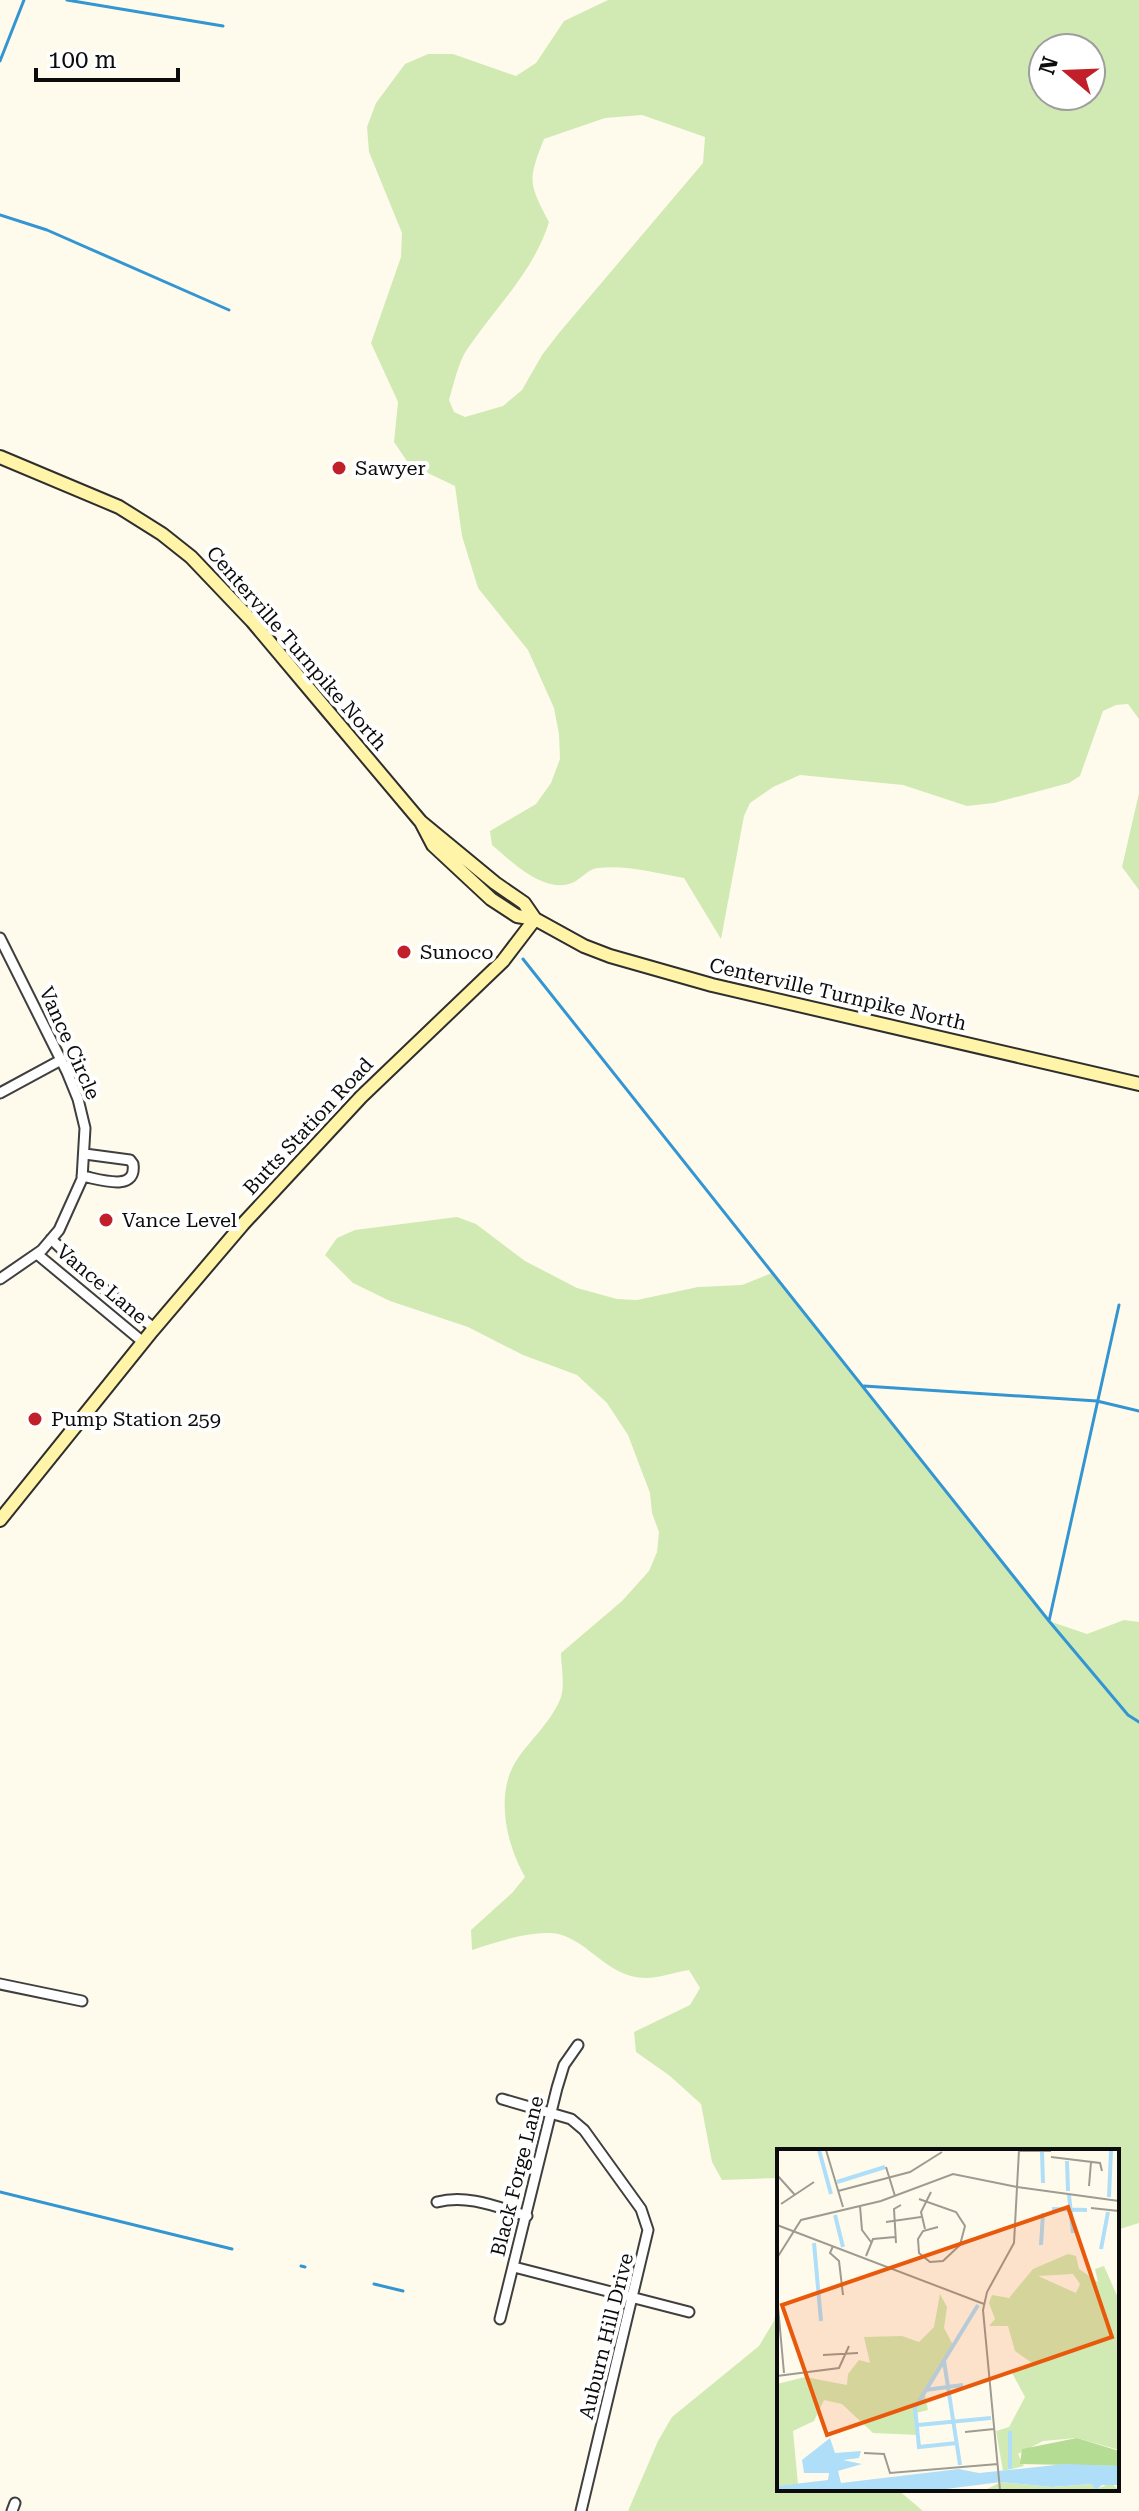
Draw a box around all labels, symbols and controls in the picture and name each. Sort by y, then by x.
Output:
scale bar [36,32,178,82]
north arrow [1027,32,1107,112]
text: 100 m [48,46,116,74]
text: N [1034,54,1063,78]
place label: Sawyer [355,456,426,480]
marker: Sawyer [330,459,348,477]
street label: Centerville Turnpike North [202,541,392,755]
place label: Sunoco [420,940,494,964]
marker: Sunoco [395,943,413,961]
street label: Centerville Turnpike North [707,953,969,1035]
street label: Vance Circle [34,983,106,1103]
street label: Butts Station Road [238,1052,378,1200]
place label: Vance Level [122,1208,237,1232]
marker: Vance Level [97,1211,115,1229]
street label: Vance Lane [52,1239,152,1329]
place label: Pump Station 259 [51,1407,221,1431]
marker: Pump Station 259 [26,1410,44,1428]
street label: Black Forge Lane [485,2093,549,2259]
inset map [777,2149,1119,2491]
street label: Auburn Hill Drive [574,2250,638,2422]

